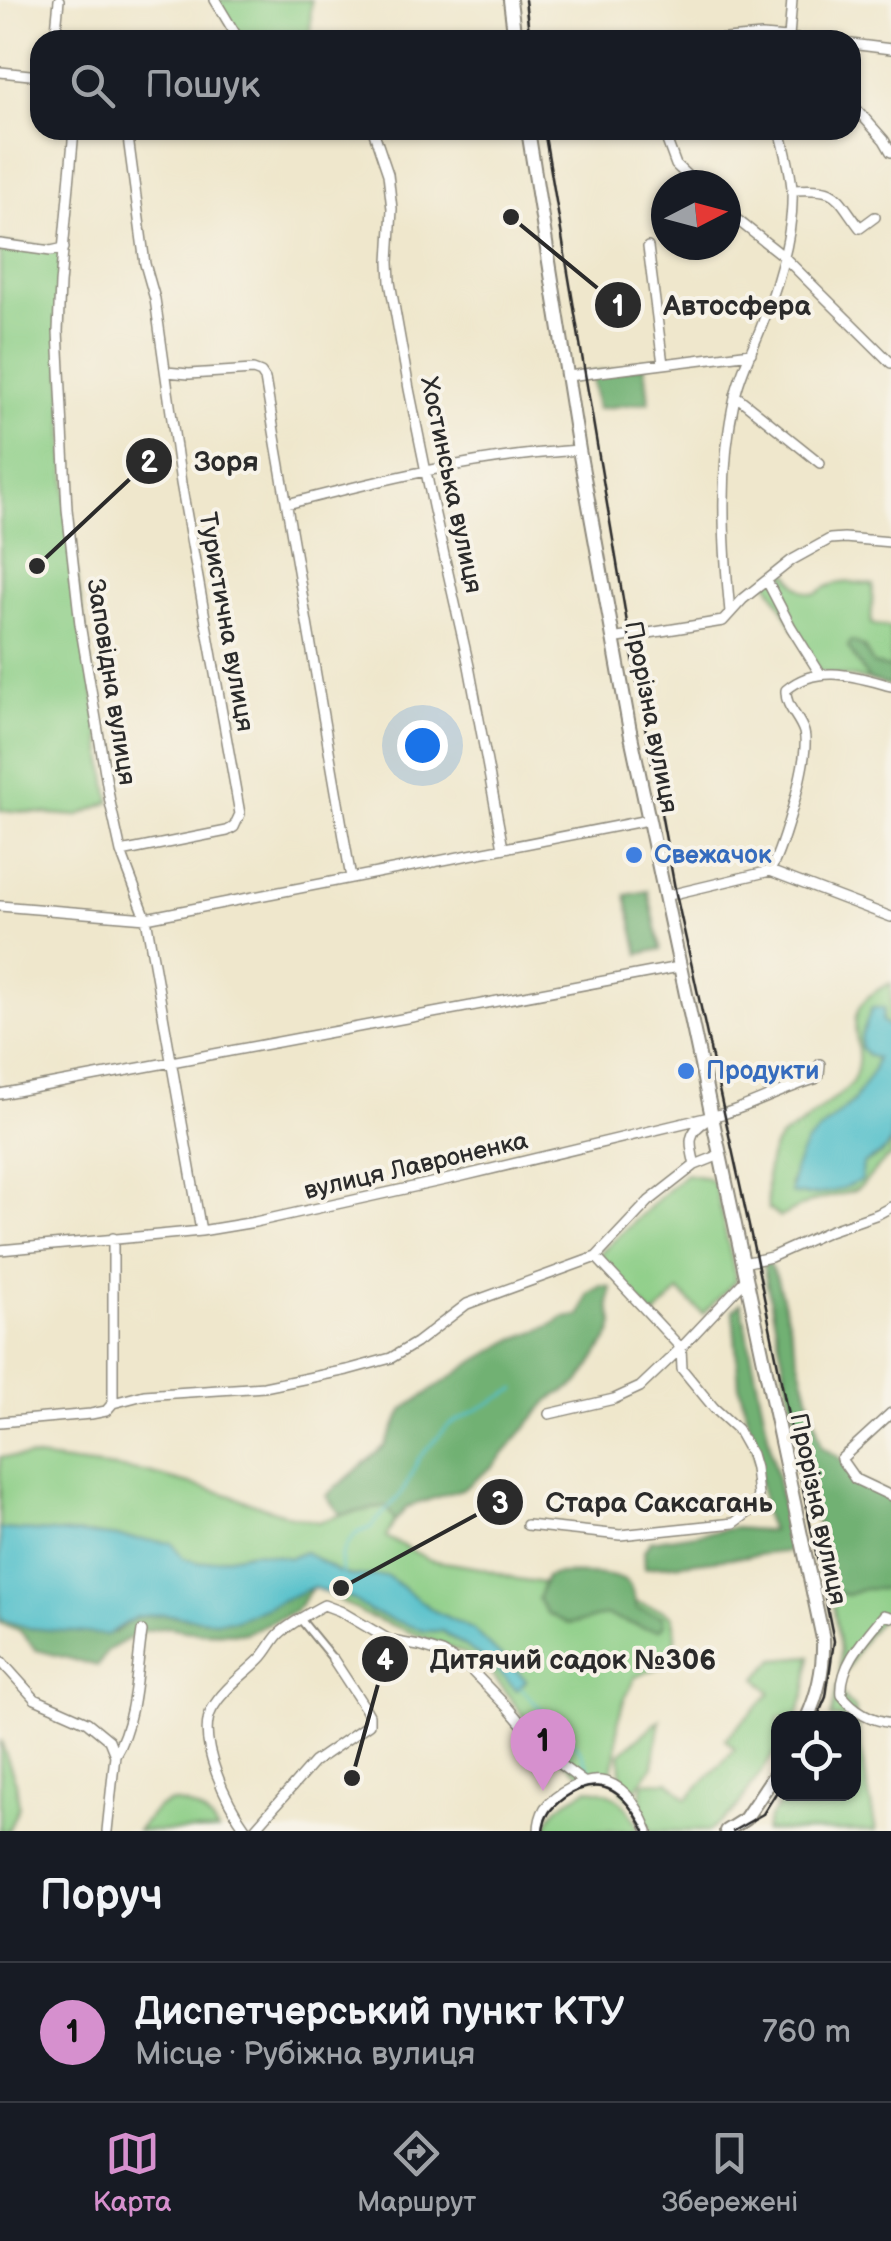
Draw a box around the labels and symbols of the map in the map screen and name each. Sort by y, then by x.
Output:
north arrow [651,170,741,260]
callout: Автосфера [593,276,830,334]
text: 1 [612,289,624,325]
text: Автосфера [662,290,811,323]
street label: Хостинська вулиця [413,374,489,596]
callout: Зоря [124,432,279,490]
text: 2 [140,445,158,481]
text: Зоря [193,446,259,479]
street label: Туристична вулиця [191,510,261,734]
street label: Заповідна вулиця [79,577,143,787]
street label: Прорізна вулиця [617,618,685,816]
your location [397,720,448,771]
place label: Свежачок [654,840,772,871]
marker: Свежачок [623,844,645,866]
place label: Продукти [706,1056,819,1087]
marker: Продукти [675,1060,697,1082]
street label: вулиця Лавроненка [301,1125,531,1207]
street label: Прорізна вулиця [783,1410,853,1608]
callout: Стара Саксагань [475,1473,793,1531]
text: 3 [491,1486,509,1522]
text: Стара Саксагань [545,1487,773,1520]
callout: Дитячий садок №306 [360,1630,737,1688]
text: 4 [376,1643,394,1679]
text: Дитячий садок №306 [430,1644,716,1677]
pin: 1 [510,1708,576,1791]

